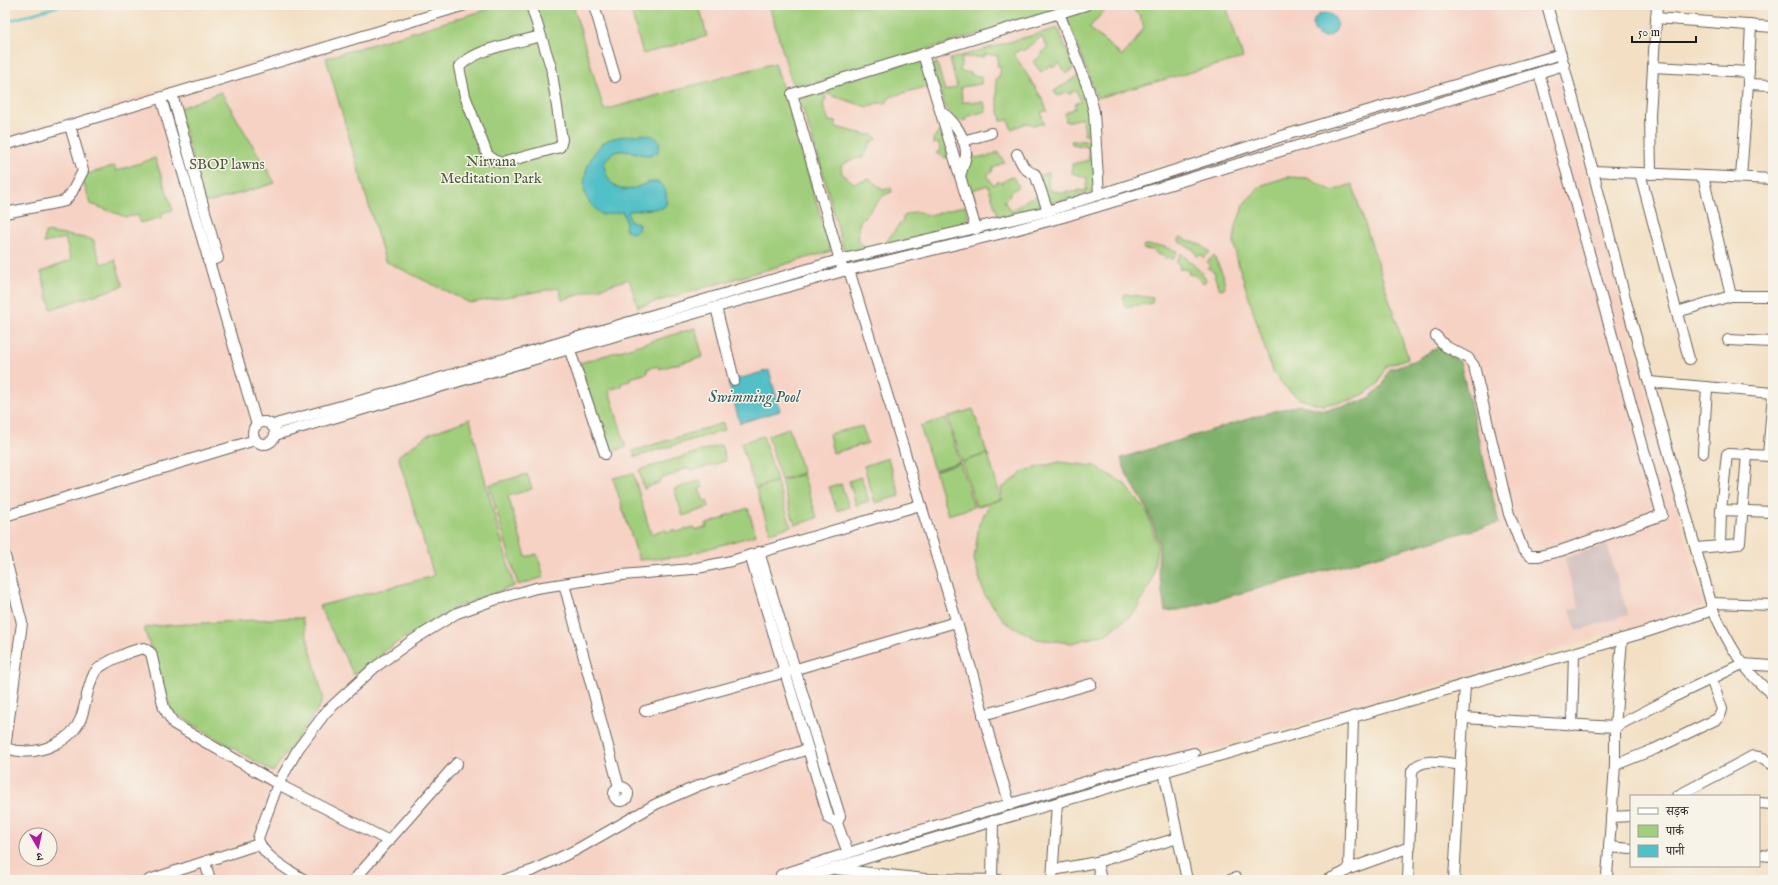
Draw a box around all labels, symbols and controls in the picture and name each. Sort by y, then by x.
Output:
scale bar [1632,18,1696,44]
text: 50 m [1638,25,1660,40]
park label: Nirvana Meditation Park [440,152,543,188]
park label: SBOP lawns [189,155,265,174]
water label: Swimming Pool [708,388,801,408]
legend [1630,795,1760,867]
text: सड़क [1665,804,1690,819]
text: पार्क [1665,824,1685,839]
north arrow [18,827,58,867]
text: पानी [1665,843,1685,859]
text: उ [34,848,44,863]

